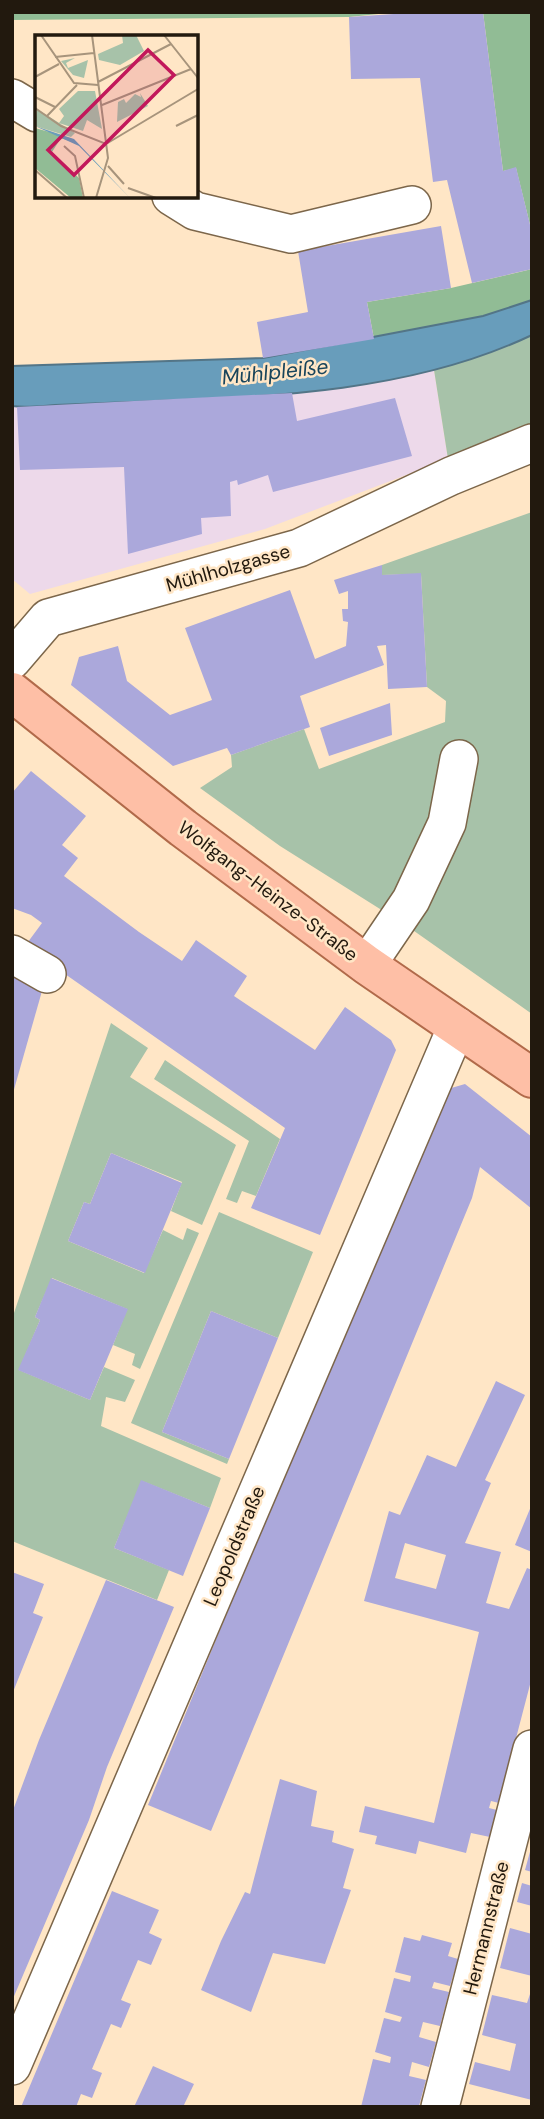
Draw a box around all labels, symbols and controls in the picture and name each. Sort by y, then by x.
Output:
inset map [35,35,198,198]
water label: Mühlpleiße [220,352,330,392]
street label: Mühlholzgasse [163,538,293,598]
street label: Wolfgang-Heinze-Straße [173,815,363,967]
street label: Leopoldstraße [197,1482,271,1610]
street label: Hermannstraße [457,1859,515,1997]

